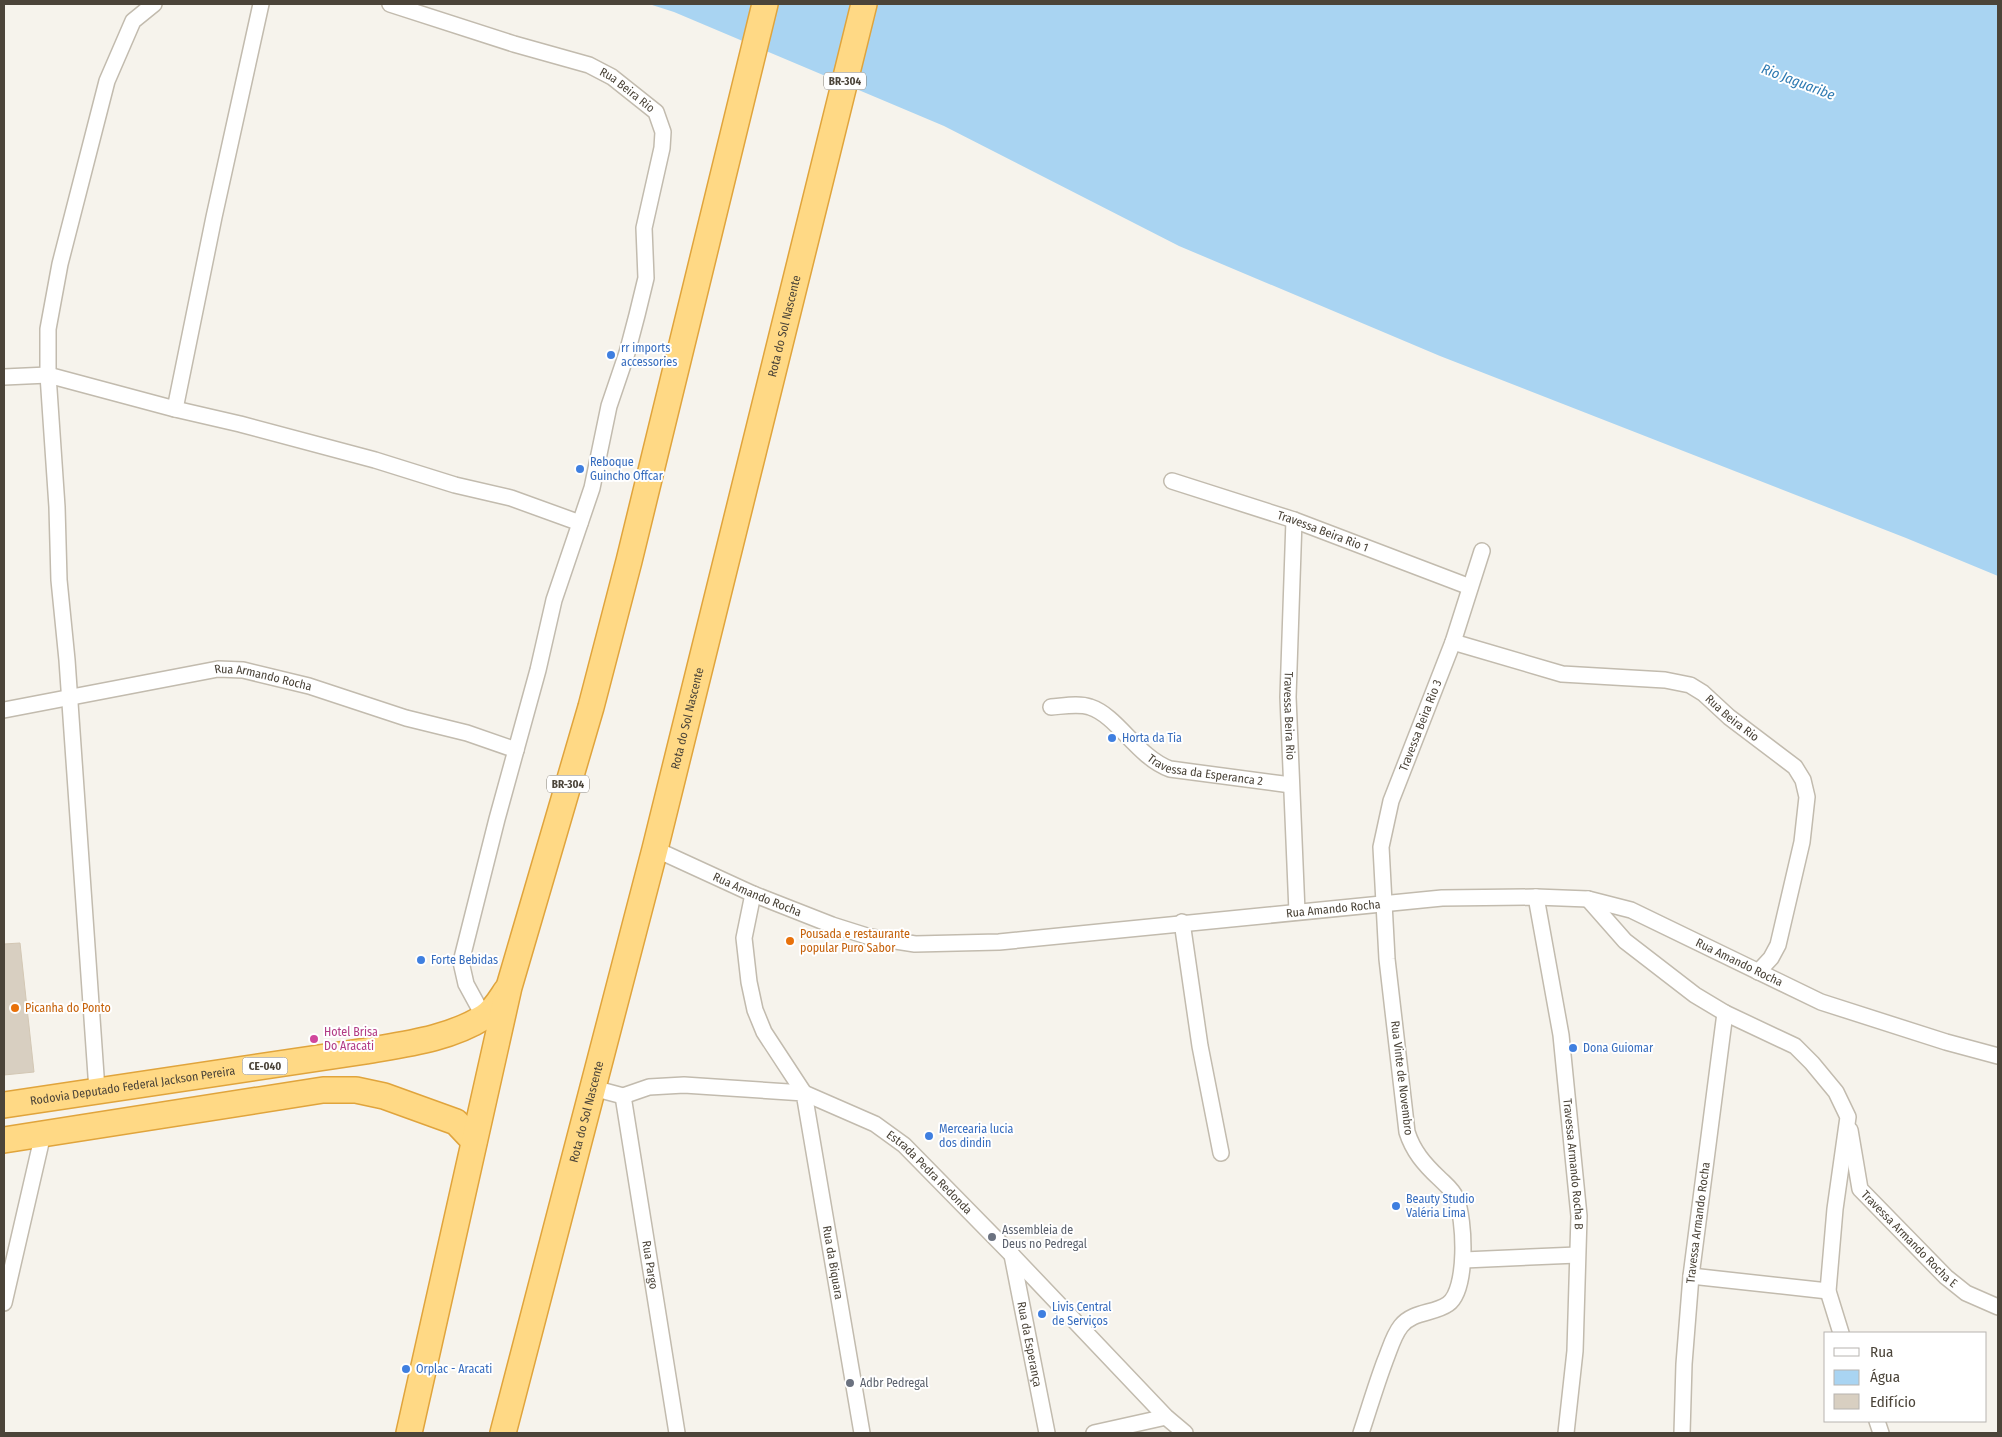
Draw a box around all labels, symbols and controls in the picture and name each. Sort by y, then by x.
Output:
water label: Rio Jaguaribe [1759,60,1837,104]
street label: Rua Beira Rio [597,65,658,115]
road number: BR-304 [824,72,866,90]
street label: Rota do Sol Nascente [765,274,804,378]
place label: rr imports accessories [621,341,677,369]
marker: rr imports accessories [605,349,617,361]
place label: Reboque Guincho Offcar [590,455,664,483]
marker: Reboque Guincho Offcar [574,463,586,475]
street label: Travessa Beira Rio 1 [1275,508,1370,555]
street label: Rua Armando Rocha [213,661,313,693]
street label: Rota do Sol Nascente [668,666,707,771]
street label: Travessa Beira Rio [1281,671,1298,761]
street label: Travessa Beira Rio 3 [1396,678,1445,773]
street label: Rua Beira Rio [1702,692,1762,744]
place label: Horta da Tia [1122,731,1182,745]
marker: Horta da Tia [1106,732,1118,744]
street label: Travessa da Esperanca 2 [1145,751,1264,788]
road number: BR-304 [547,776,589,792]
street label: Rua Amando Rocha [711,870,804,919]
street label: Rua Amando Rocha [1285,897,1381,920]
place label: Pousada e restaurante popular Puro Sabor [800,927,910,955]
marker: Pousada e restaurante popular Puro Sabor [784,935,796,947]
street label: Rua Amando Rocha [1693,935,1785,989]
place label: Forte Bebidas [431,953,498,967]
marker: Forte Bebidas [415,954,427,966]
place label: Picanha do Ponto [25,1001,111,1015]
marker: Picanha do Ponto [9,1002,21,1014]
street label: Rua Vinte de Novembro [1388,1020,1416,1136]
place label: Hotel Brisa Do Aracati [324,1025,378,1053]
marker: Hotel Brisa Do Aracati [308,1033,320,1045]
place label: Dona Guiomar [1583,1041,1654,1055]
marker: Dona Guiomar [1567,1042,1579,1054]
road number: CE-040 [242,1058,288,1074]
street label: Rota do Sol Nascente [567,1059,607,1164]
street label: Rodovia Deputado Federal Jackson Pereira [29,1064,236,1108]
street label: Travessa Armando Rocha B [1560,1098,1586,1230]
place label: Mercearia lucia dos dindin [939,1122,1013,1150]
street label: Estrada Pedra Redonda [884,1128,975,1217]
marker: Mercearia lucia dos dindin [923,1130,935,1142]
street label: Travessa Armando Rocha [1683,1161,1713,1284]
street label: Travessa Armando Rocha E [1858,1188,1960,1291]
place label: Beauty Studio Valéria Lima [1406,1192,1475,1220]
marker: Beauty Studio Valéria Lima [1390,1200,1402,1212]
place label: Assembleia de Deus no Pedregal [1002,1223,1087,1251]
street label: Rua da Biquara [820,1225,846,1301]
marker: Assembleia de Deus no Pedregal [986,1231,998,1243]
street label: Rua Pargo [639,1240,661,1290]
street label: Rua da Esperança [1014,1300,1045,1388]
place label: Livis Central de Serviços [1052,1300,1111,1328]
marker: Livis Central de Serviços [1036,1308,1048,1320]
legend [1824,1332,1987,1422]
text: Rua [1870,1343,1893,1361]
place label: Orplac - Aracati [416,1362,492,1376]
marker: Orplac - Aracati [400,1363,412,1375]
text: Água [1870,1368,1900,1386]
place label: Adbr Pedregal [860,1376,929,1390]
marker: Adbr Pedregal [844,1377,856,1389]
text: Edifício [1870,1393,1916,1411]

